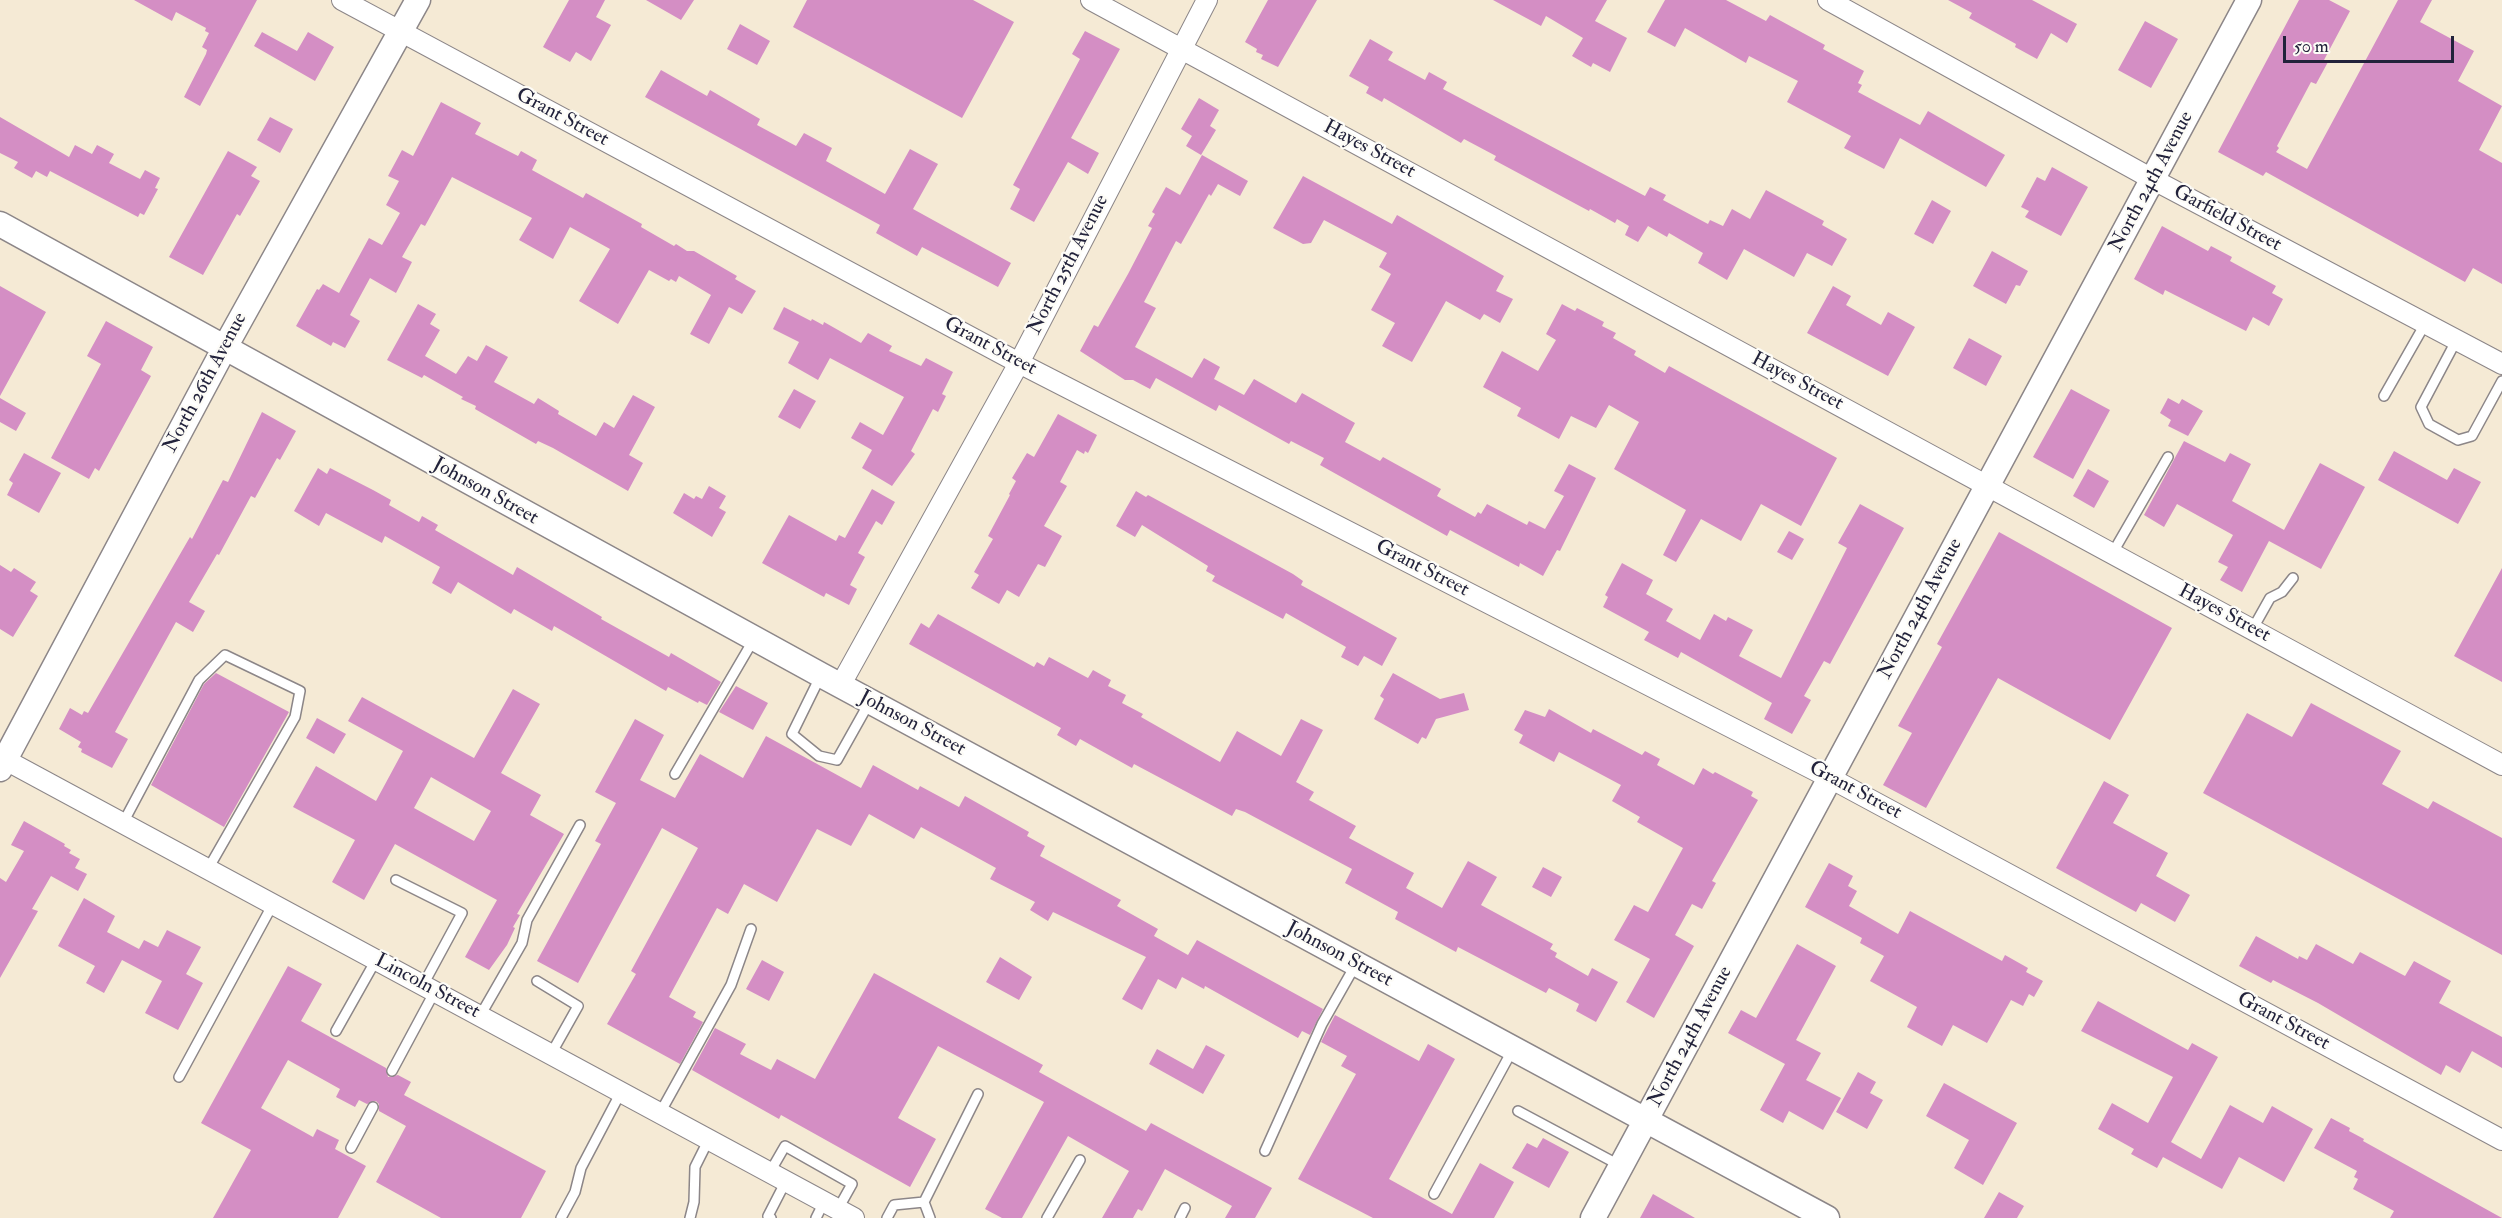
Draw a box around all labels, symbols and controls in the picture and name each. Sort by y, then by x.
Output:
scale bar [2286,24,2457,62]
text: 50 m [2294,35,2329,58]
street label: Grant Street [512,84,612,152]
street label: North 24th Avenue [2105,108,2199,256]
street label: Hayes Street [1319,116,1419,184]
street label: Garfield Street [2169,180,2285,258]
street label: North 25th Avenue [1023,191,1115,339]
street label: North 26th Avenue [159,309,253,457]
street label: Grant Street [940,313,1040,381]
street label: Hayes Street [1747,348,1847,416]
street label: Johnson Street [428,453,542,531]
street label: Grant Street [1371,535,1473,603]
street label: North 24th Avenue [1874,535,1968,683]
street label: Hayes Street [2174,580,2274,648]
street label: Johnson Street [855,686,969,762]
street label: Grant Street [1805,757,1905,825]
street label: Johnson Street [1282,917,1396,993]
street label: Lincoln Street [370,949,484,1025]
street label: North 24th Avenue [1644,963,1738,1111]
street label: Grant Street [2233,988,2333,1056]

